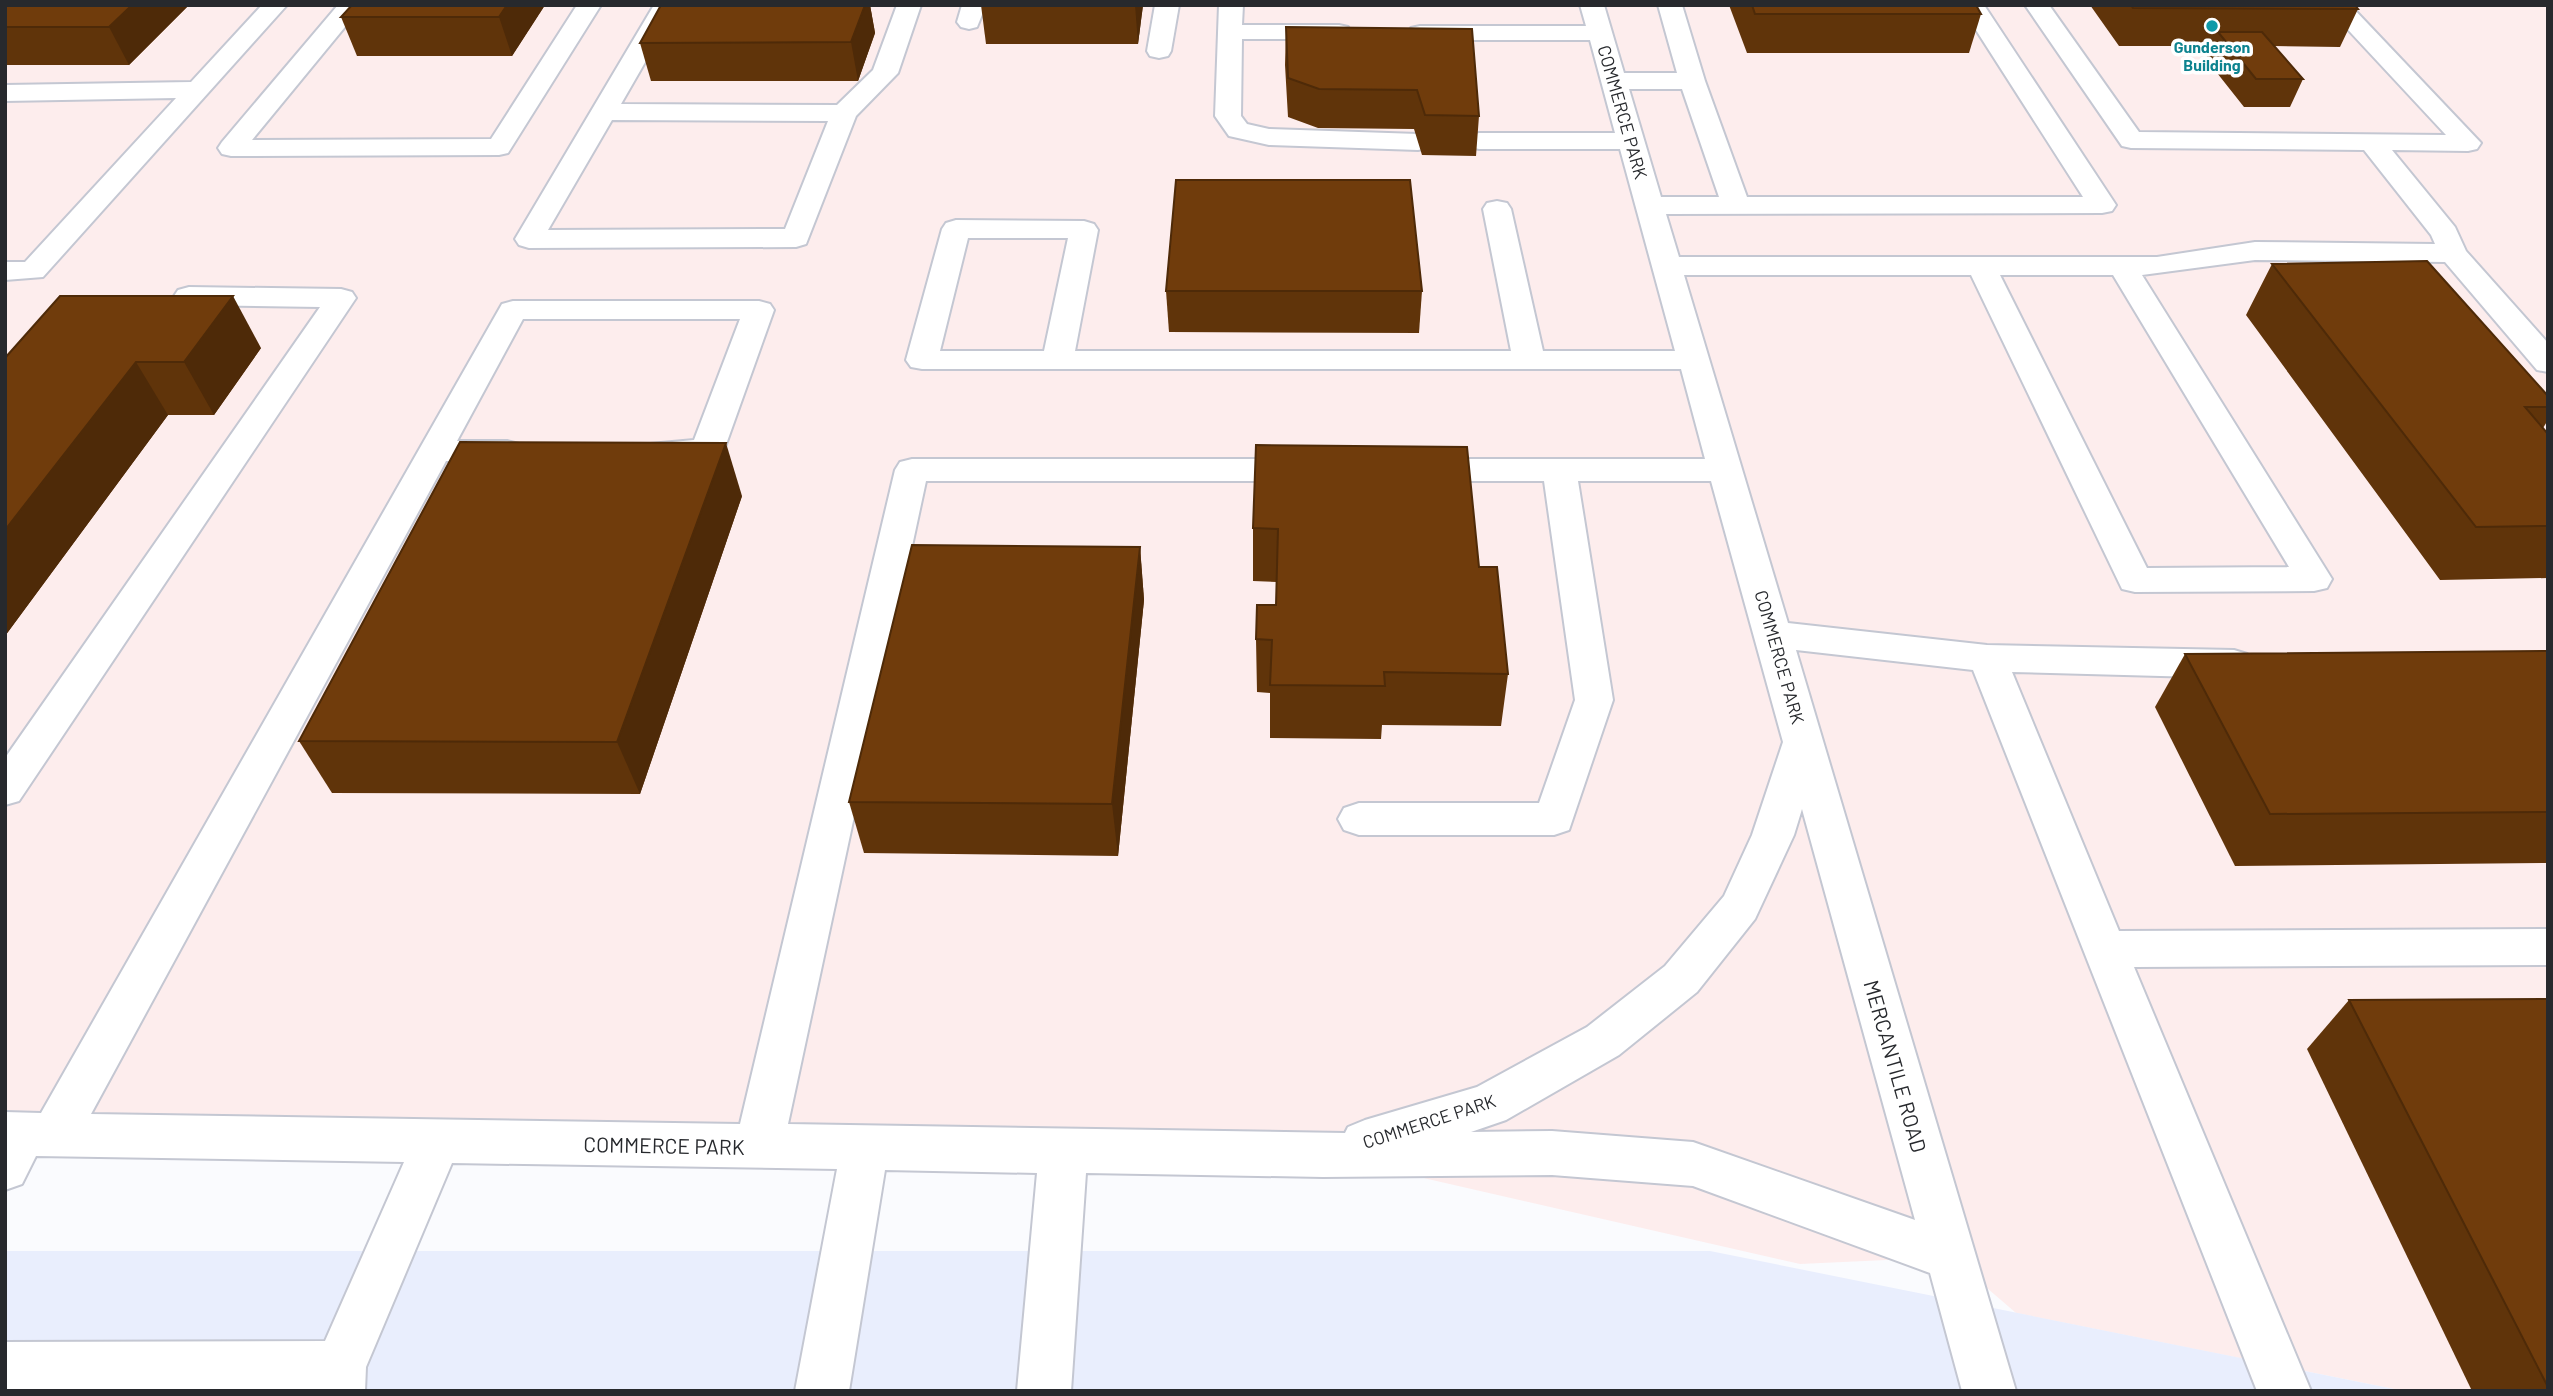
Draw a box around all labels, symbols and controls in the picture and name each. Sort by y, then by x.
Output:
marker: Gunderson Building [2204,18,2220,34]
place label: Gunderson Building [2174,37,2250,74]
street label: COMMERCE PARK [1593,42,1653,182]
street label: COMMERCE PARK [1750,587,1810,727]
street label: MERCANTILE ROAD [1859,977,1933,1155]
street label: COMMERCE PARK [1360,1089,1498,1153]
street label: COMMERCE PARK [583,1131,745,1159]

